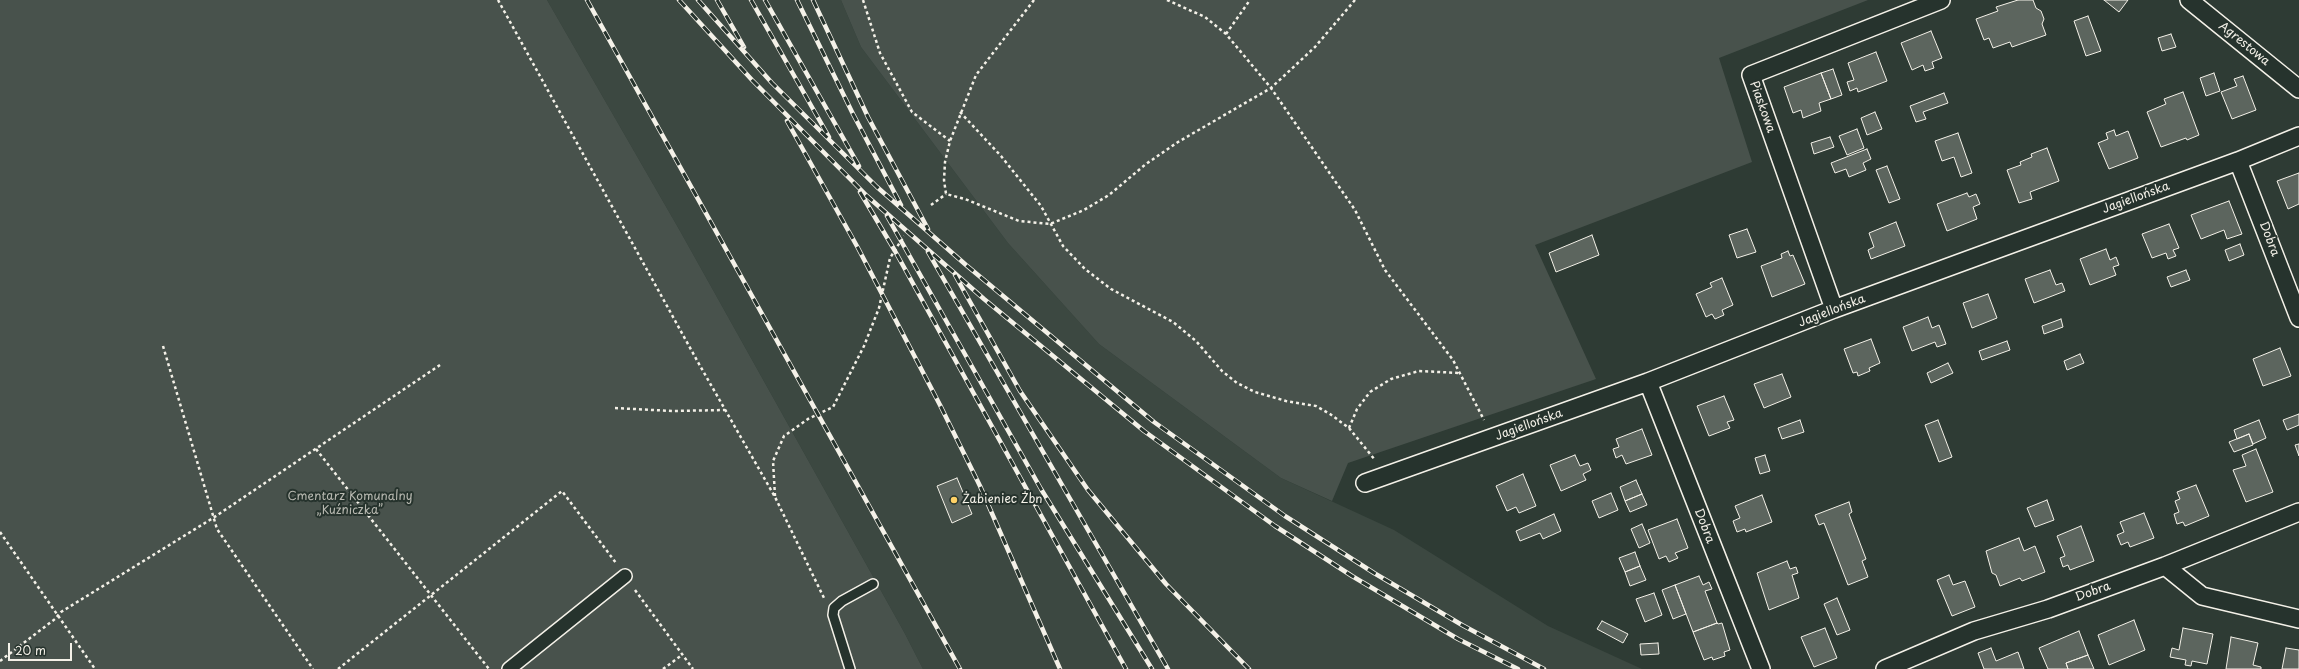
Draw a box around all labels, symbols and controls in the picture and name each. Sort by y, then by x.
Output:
street label: Agrestowa [2215,19,2273,69]
street label: Piaskowa [1746,79,1778,135]
street label: Jagiellońska [2100,179,2172,217]
street label: Dobra [2256,219,2282,259]
street label: Jagiellońska [1797,292,1867,330]
street label: Jagiellońska [1493,406,1565,444]
park label: Cmentarz Komunalny „Kuźniczka” [287,490,413,518]
place label: Żabieniec Żbn [962,493,1043,507]
marker: Żabieniec Żbn [949,495,959,505]
street label: Dobra [1691,506,1717,546]
street label: Dobra [2073,579,2113,605]
scale bar [10,635,74,661]
text: 20 m [15,641,46,659]

